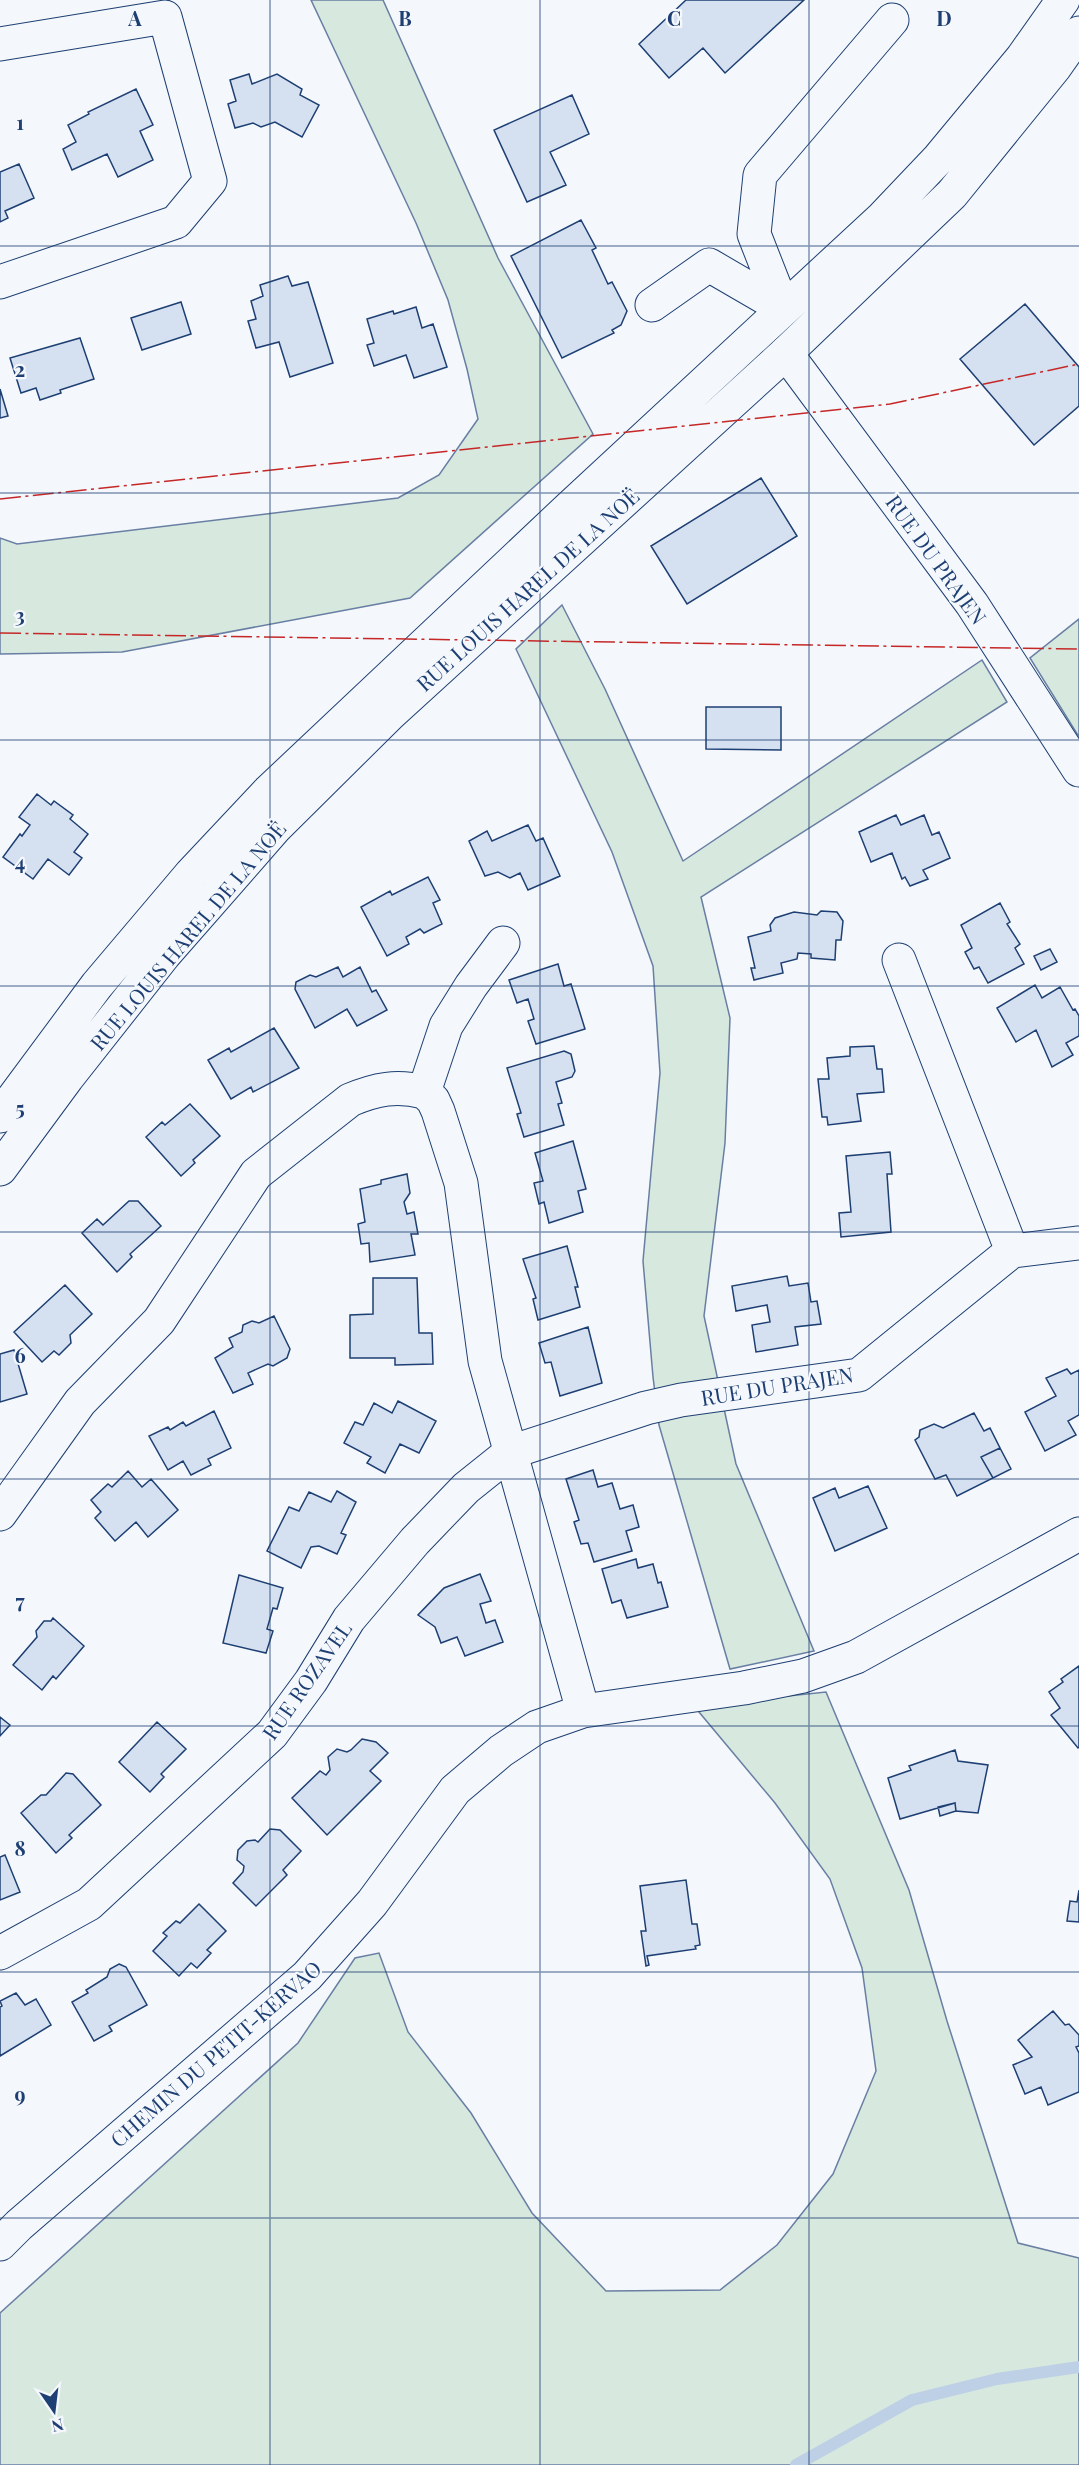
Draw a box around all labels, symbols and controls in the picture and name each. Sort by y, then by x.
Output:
text: A [127,4,142,31]
text: B [398,4,412,31]
text: C [667,4,681,31]
text: D [936,4,952,31]
text: 1 [16,108,24,135]
text: 2 [15,355,25,382]
street label: RUE LOUIS HAREL DE LA NOË [410,481,644,697]
street label: RUE DU PRAJEN [880,488,994,630]
text: 3 [15,601,25,628]
street label: RUE LOUIS HAREL DE LA NOË [83,815,291,1055]
text: 4 [15,848,25,875]
text: 5 [15,1094,25,1121]
text: 6 [14,1341,26,1368]
street label: RUE DU PRAJEN [699,1359,855,1411]
text: 7 [15,1587,25,1614]
street label: RUE ROZAVEL [255,1615,357,1745]
text: 8 [14,1834,26,1861]
street label: CHEMIN DU PETIT-KERVAO [104,1954,326,2152]
text: 9 [14,2080,26,2107]
north arrow [24,2381,84,2441]
text: N [49,2414,66,2438]

